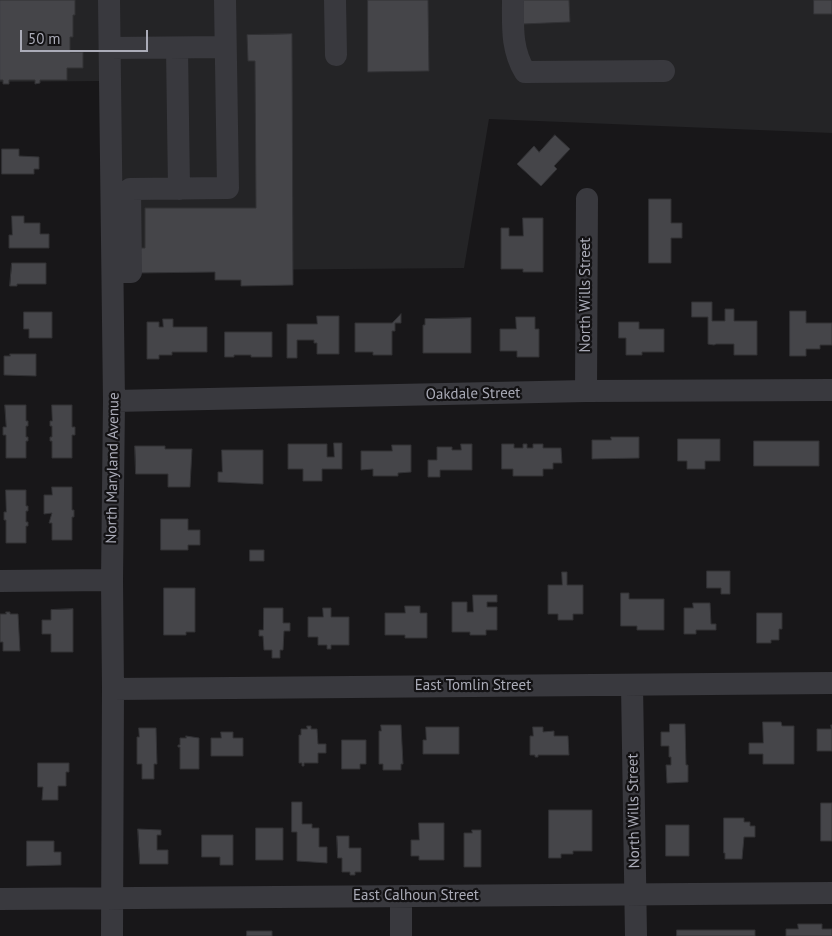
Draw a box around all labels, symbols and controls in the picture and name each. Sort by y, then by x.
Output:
scale bar [22,20,150,52]
text: 50 m [28,29,61,48]
street label: North Wills Street [577,238,595,352]
street label: Oakdale Street [425,384,521,404]
street label: North Maryland Avenue [103,392,123,544]
street label: East Tomlin Street [415,677,531,695]
street label: North Wills Street [624,753,644,869]
street label: East Calhoun Street [353,887,479,905]

